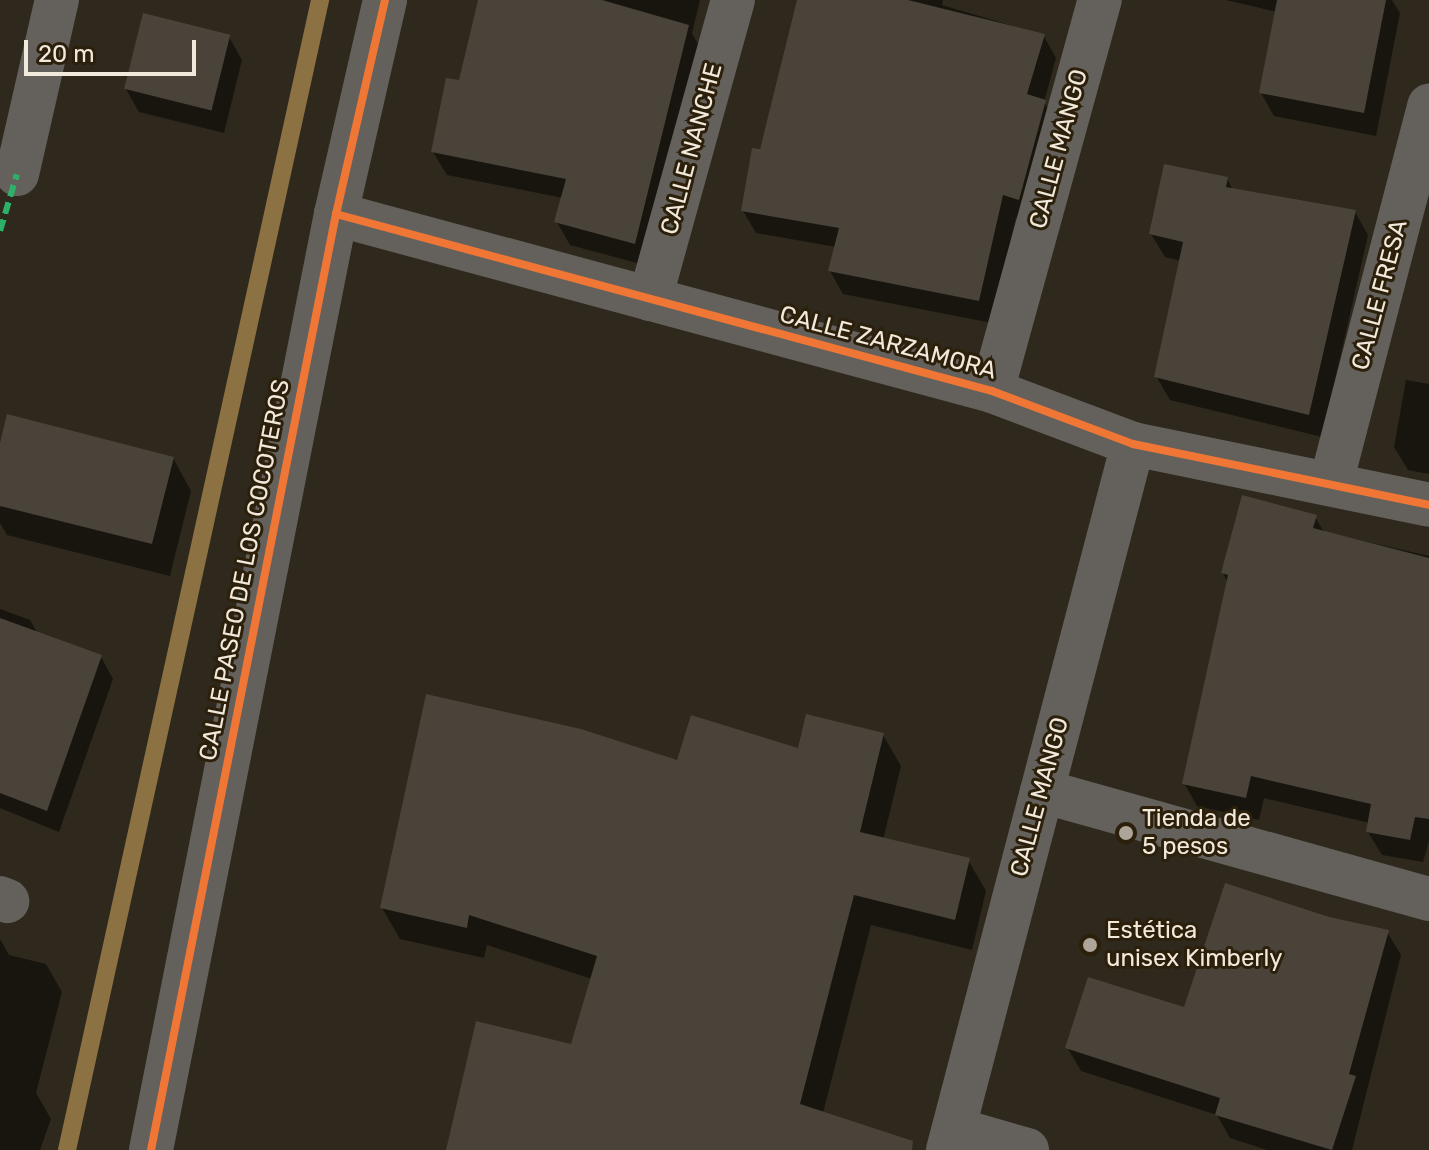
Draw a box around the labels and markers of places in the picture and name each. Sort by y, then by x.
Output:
place label: Tienda de 5 pesos [1142,805,1251,861]
marker: Tienda de 5 pesos [1117,824,1135,842]
place label: Estética unisex Kimberly [1106,917,1283,973]
marker: Estética unisex Kimberly [1081,936,1099,954]

